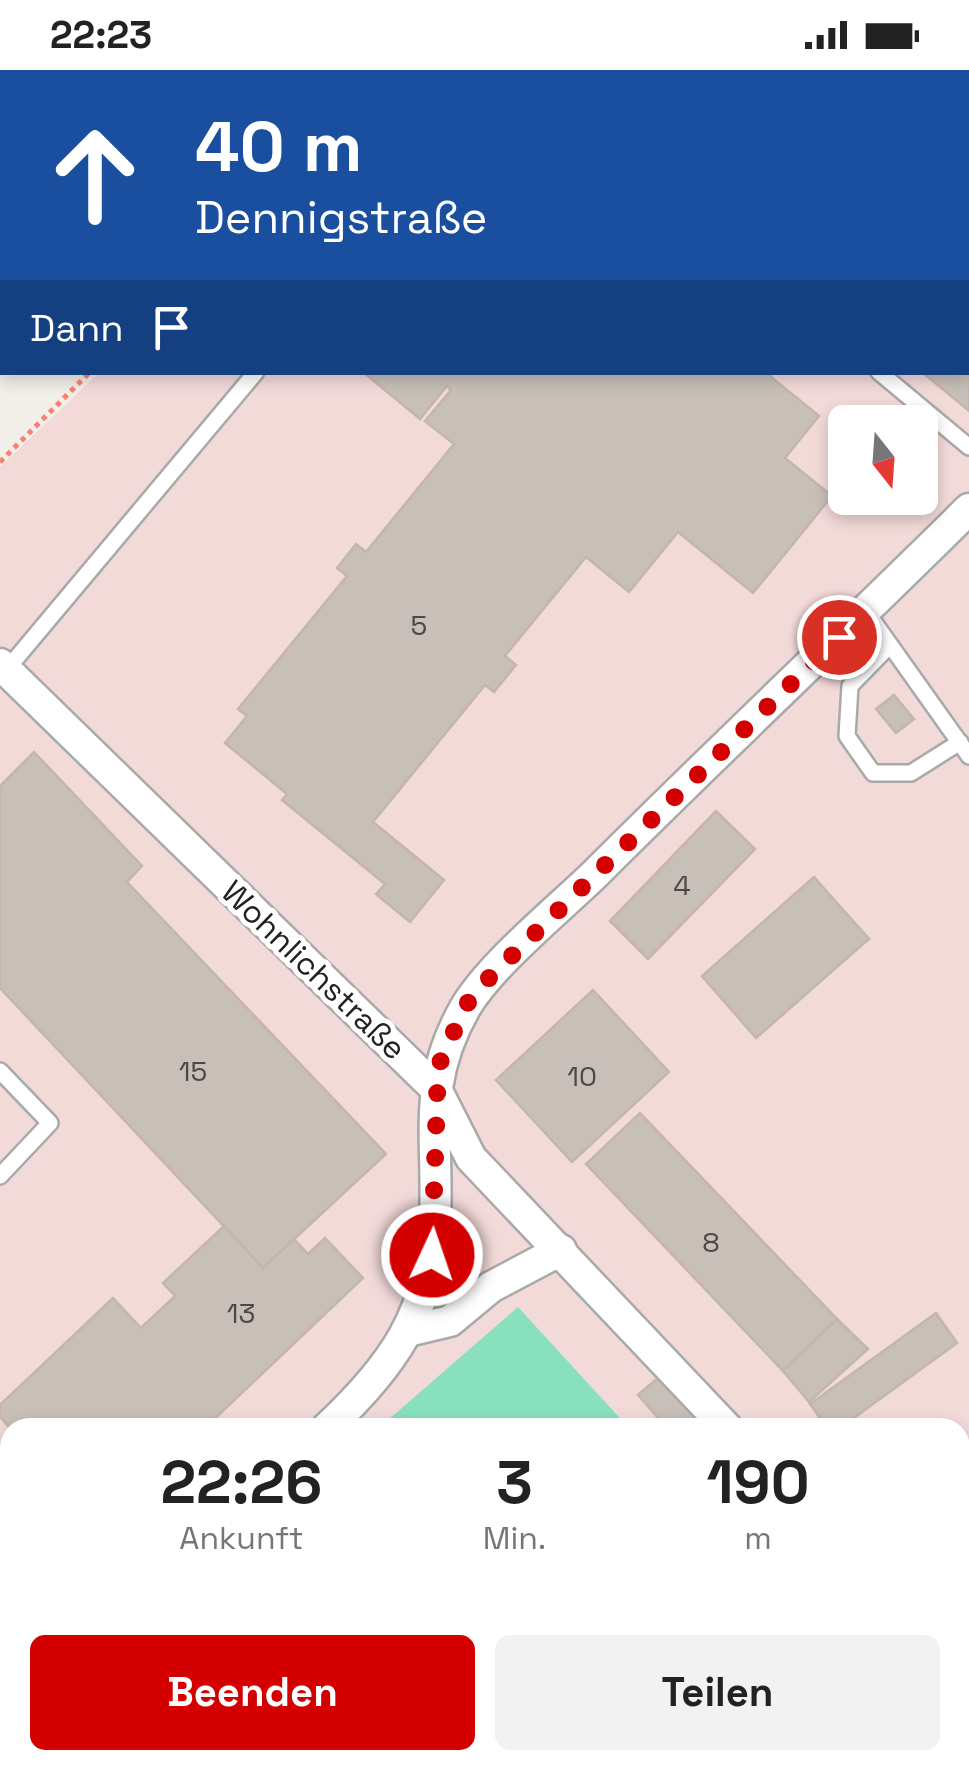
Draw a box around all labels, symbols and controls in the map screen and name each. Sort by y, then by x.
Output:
text: 22:23 [50,11,152,59]
text: 40 m [195,102,362,191]
icon: ahead [30,110,160,240]
text: Dennigstraße [195,189,487,246]
icon: arrive [144,300,199,355]
text: Dann [30,304,124,352]
north arrow [828,405,938,515]
map controls [828,405,938,515]
pin [797,595,882,680]
house number: 5 [411,607,427,643]
icon: arrive [812,610,867,665]
house number: 4 [673,867,691,903]
street label: Wohnlichstraße [213,872,415,1068]
house number: 15 [179,1053,207,1089]
house number: 10 [567,1058,597,1094]
position arrow [380,1203,484,1307]
house number: 8 [702,1224,720,1260]
house number: 13 [227,1295,255,1331]
text: 22:26 [160,1444,322,1521]
text: 3 [496,1444,533,1521]
text: 190 [706,1444,810,1521]
text: Ankunft [179,1518,303,1558]
text: Min. [483,1518,546,1558]
text: m [744,1518,772,1558]
button: Beenden [30,1635,475,1750]
button: Teilen [495,1635,940,1750]

